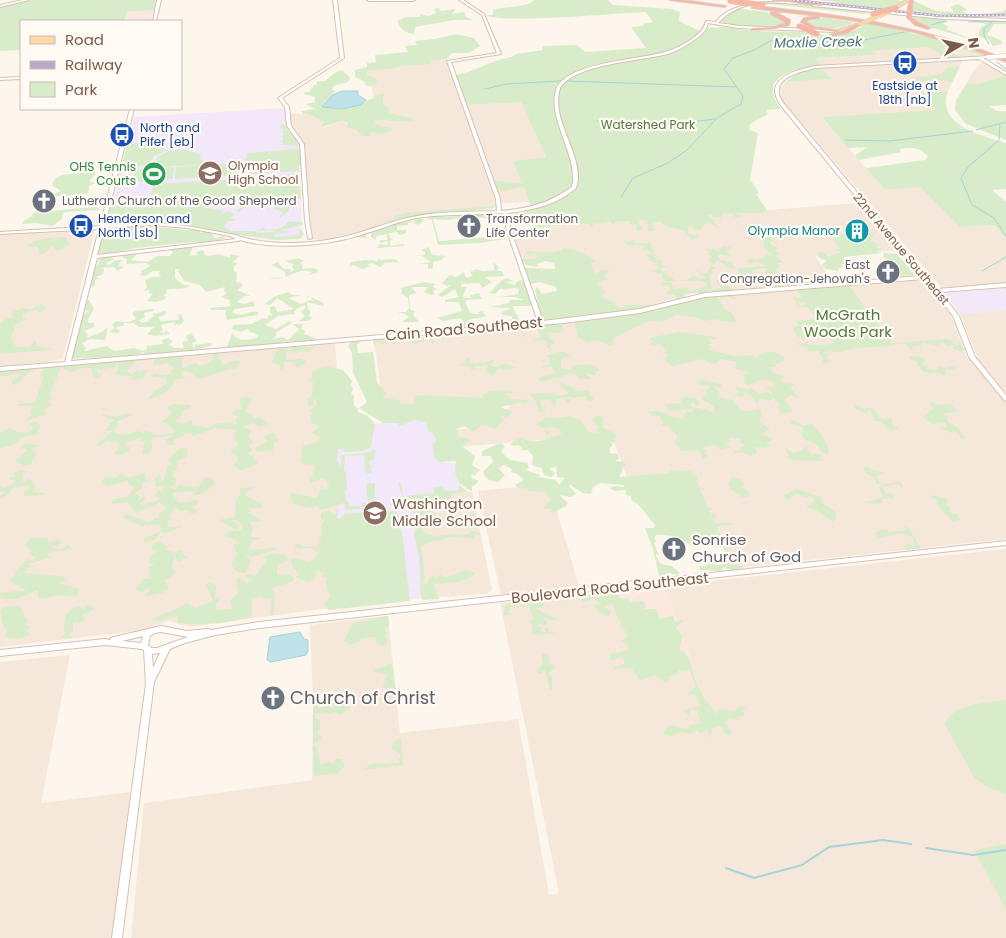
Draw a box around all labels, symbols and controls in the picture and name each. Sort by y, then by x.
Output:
legend [20,20,182,110]
north arrow [936,20,986,70]
text: Road [65,29,104,50]
water label: Moxlie Creek [774,31,863,53]
text: N [963,36,985,50]
bus stop icon: Eastside at 18th [nb] [892,50,918,76]
text: Railway [65,54,123,75]
place label: Eastside at 18th [nb] [872,77,938,108]
text: Park [65,79,97,100]
park label: Watershed Park [601,116,696,133]
place label: North and Pifer [eb] [140,119,200,150]
bus stop icon: North and Pifer [eb] [109,122,135,148]
place label: Olympia High School [228,157,299,188]
place label: OHS Tennis Courts [70,158,136,189]
school or university icon: Olympia High School [197,160,223,186]
sports icon: OHS Tennis Courts [141,161,167,187]
church icon: Lutheran Church of the Good Shepherd [31,188,57,214]
street label: 22nd Avenue Southeast [849,189,953,308]
place label: Lutheran Church of the Good Shepherd [62,192,297,209]
place label: Henderson and North [sb] [98,210,190,241]
place label: Transformation Life Center [486,210,578,241]
bus stop icon: Henderson and North [sb] [68,213,94,239]
church icon: Transformation Life Center [456,213,482,239]
building icon: Olympia Manor [844,218,870,244]
place label: Olympia Manor [748,222,841,239]
place label: East Congregation-Jehovah's [720,256,870,287]
church icon: East Congregation-Jehovah's [875,259,901,285]
park label: McGrath Woods Park [804,304,892,342]
street label: Cain Road Southeast [384,311,543,346]
place label: Washington Middle School [392,493,496,531]
school or university icon: Washington Middle School [362,500,388,526]
place label: Sonrise Church of God [692,529,801,567]
church icon: Sonrise Church of God [661,536,687,562]
street label: Boulevard Road Southeast [510,567,710,608]
church icon: Church of Christ [260,685,286,711]
place label: Church of Christ [290,685,436,710]

